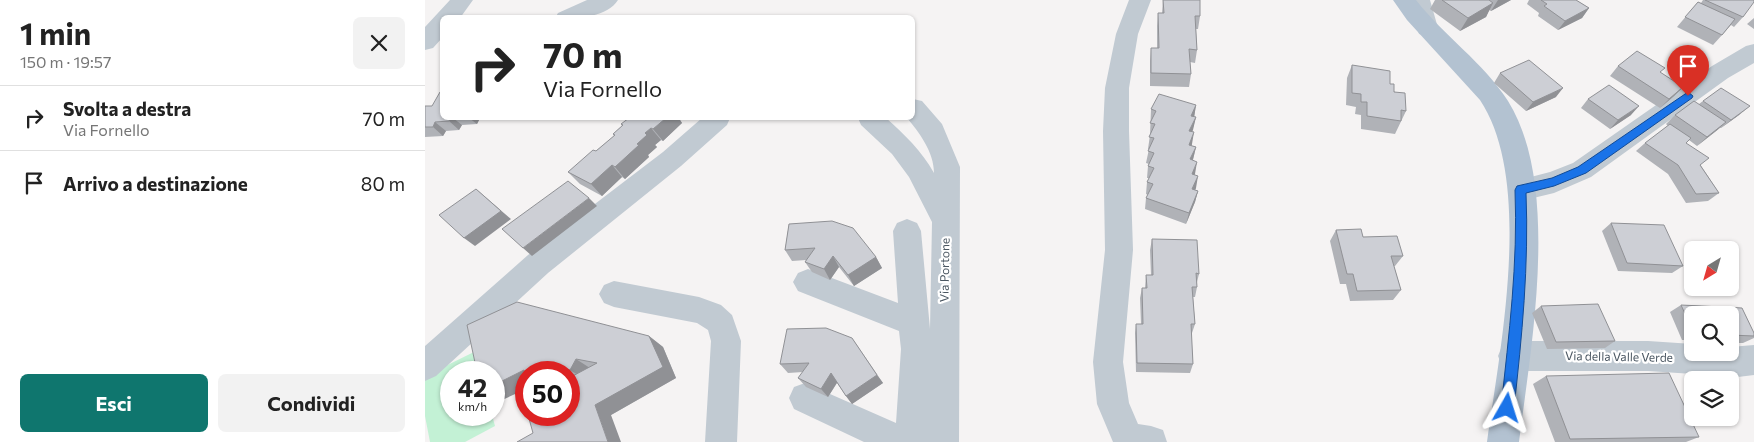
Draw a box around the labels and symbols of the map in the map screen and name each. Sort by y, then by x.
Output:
pin [1667,45,1709,96]
street label: Via Portone [936,238,952,302]
north arrow [1684,241,1739,296]
street label: Via della Valle Verde [1565,348,1673,364]
speed limit sign: 50 [515,361,580,426]
position arrow [1480,381,1532,433]

